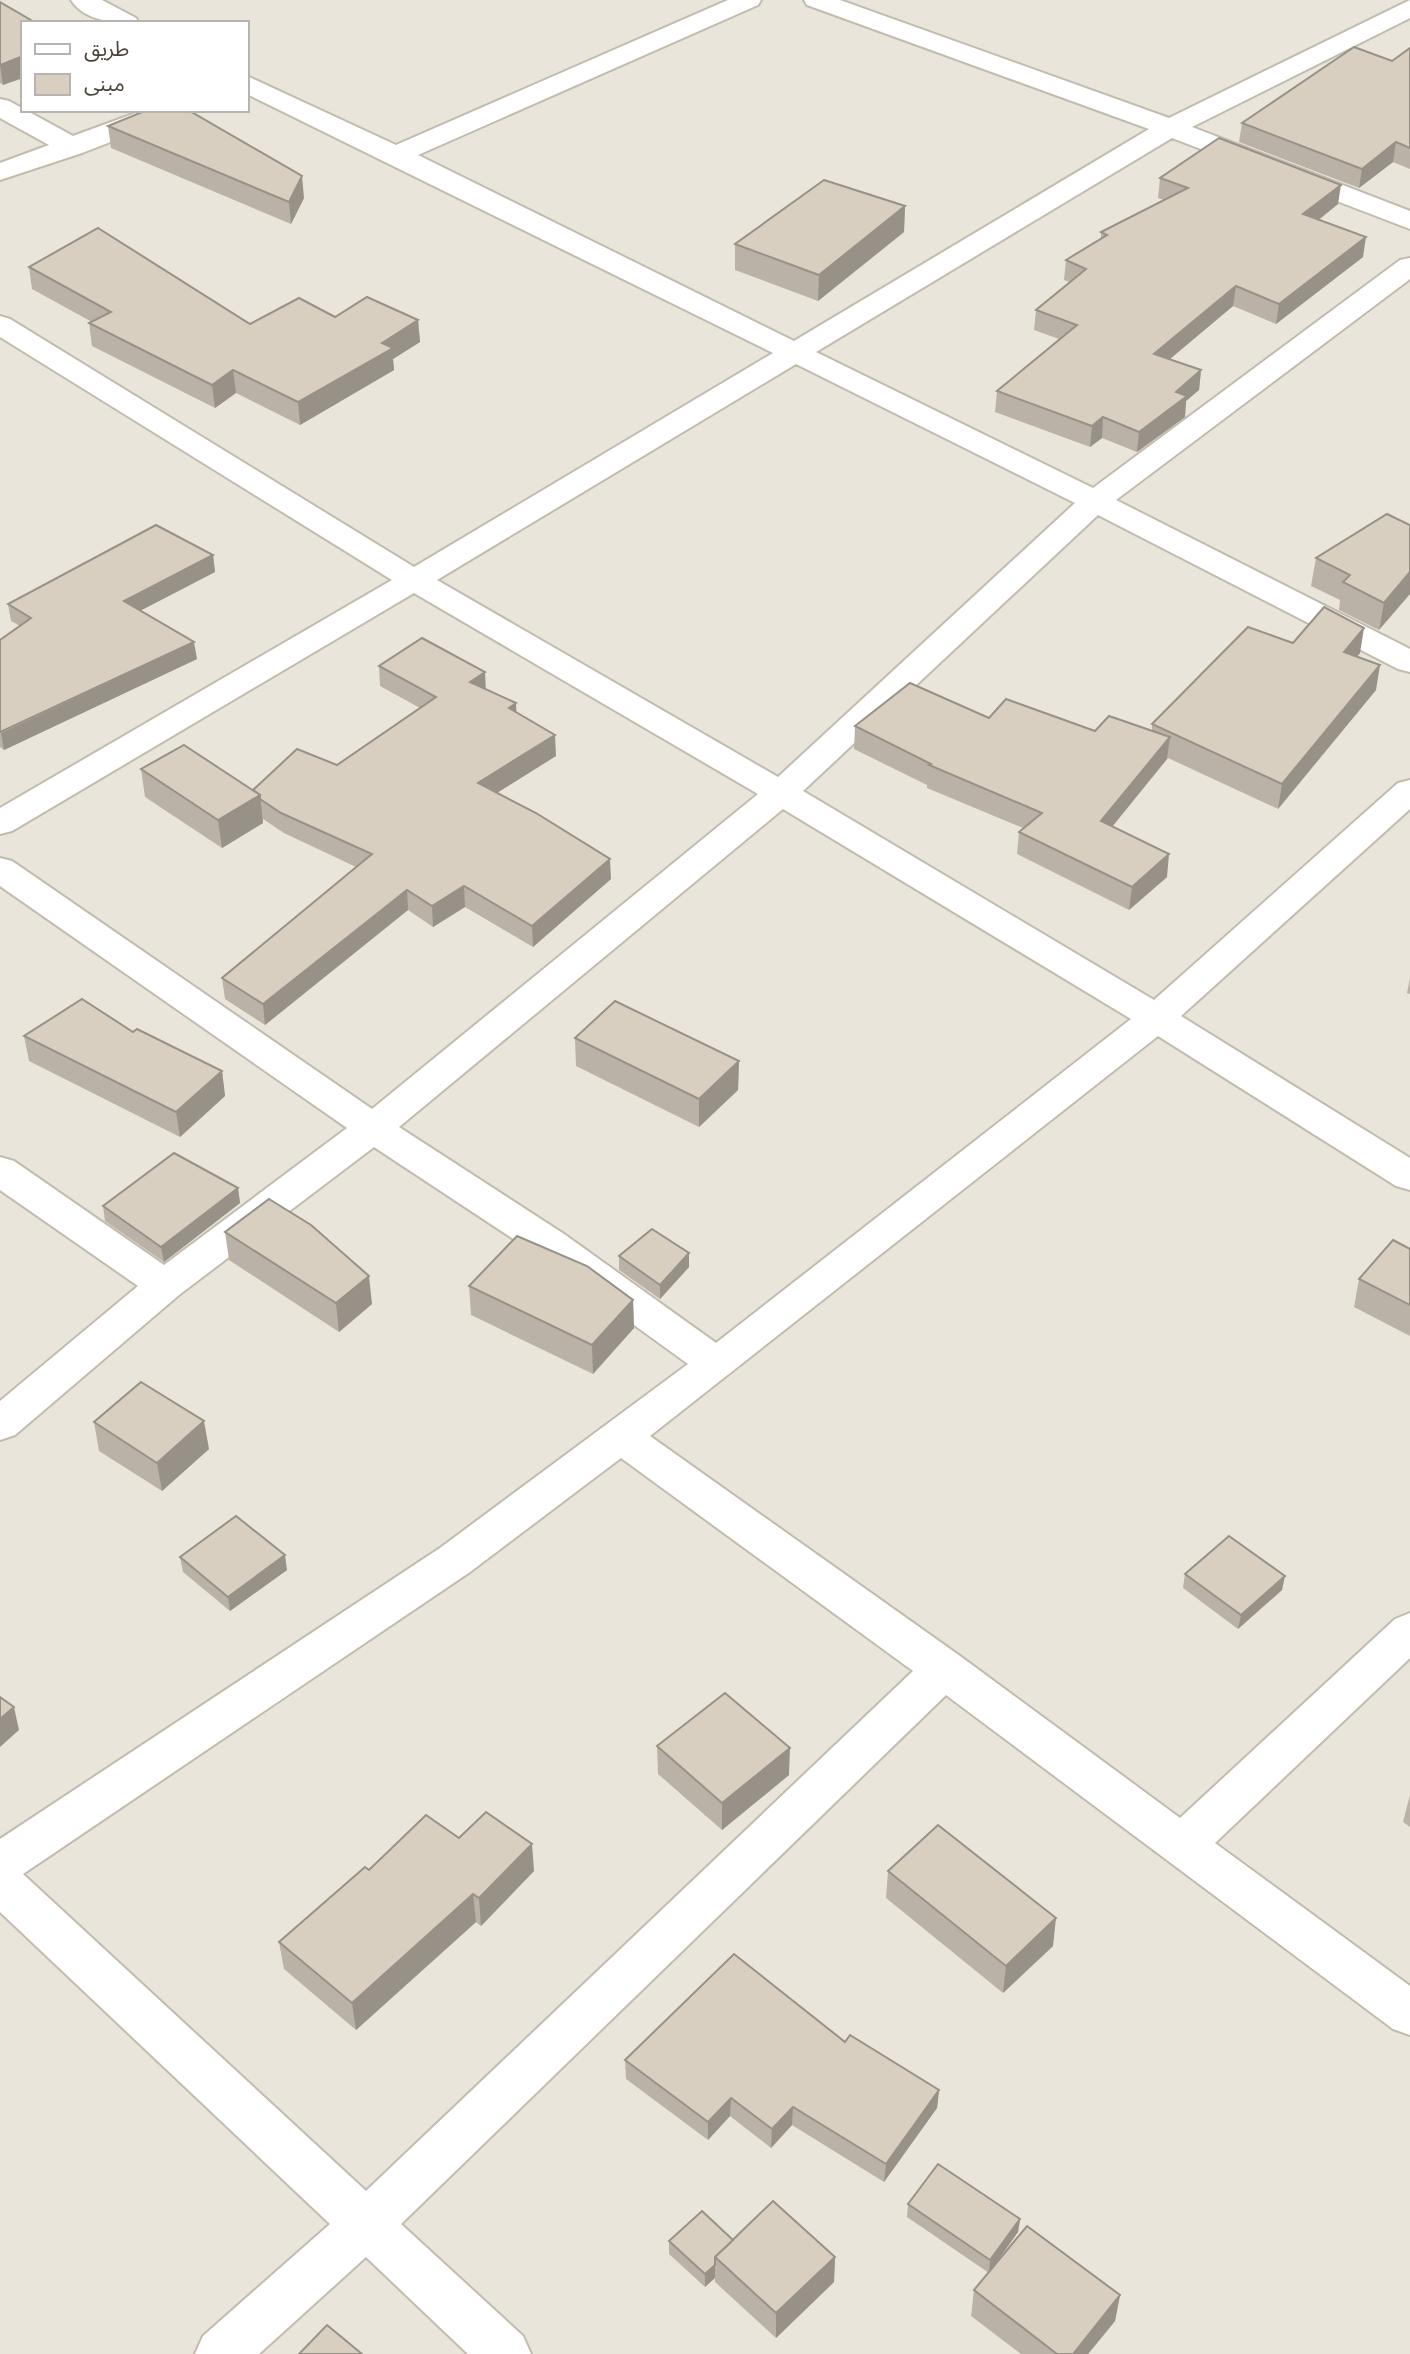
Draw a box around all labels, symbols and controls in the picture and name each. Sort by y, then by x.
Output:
legend [21,21,248,112]
text: طريق [84,37,129,62]
text: مبنى [84,72,125,96]

